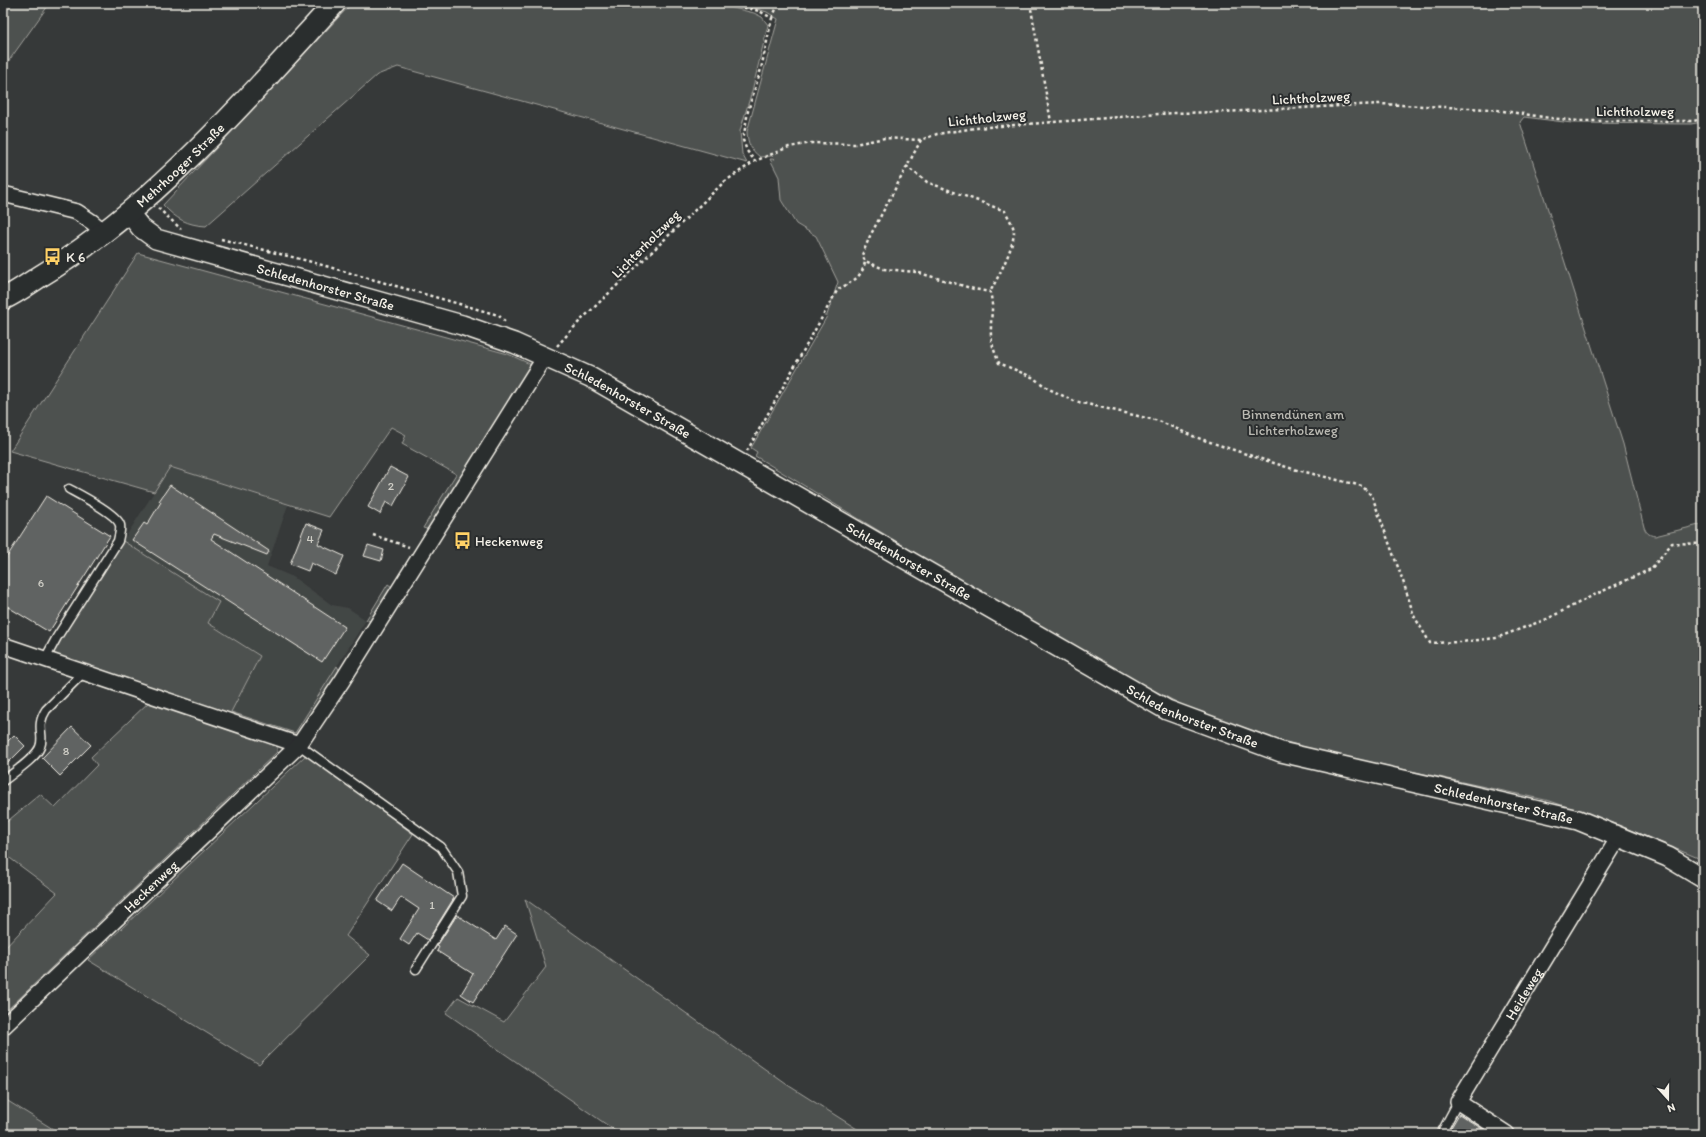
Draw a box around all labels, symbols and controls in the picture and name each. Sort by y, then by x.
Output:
street label: Lichtholzweg [1272,87,1351,109]
street label: Lichtholzweg [1596,103,1675,120]
street label: Lichtholzweg [947,105,1028,131]
street label: Mehrhooger Straße [133,119,228,211]
street label: Lichterholzweg [608,206,684,282]
bus stop icon: K 6 [43,247,63,267]
place label: K 6 [66,249,86,266]
street label: Schledenhorster Straße [255,259,397,314]
street label: Schledenhorster Straße [562,358,694,442]
park label: Binnendünen am Lichterholzweg [1242,406,1344,439]
house number: 2 [388,479,395,493]
street label: Schledenhorster Straße [843,518,975,604]
bus stop icon: Heckenweg [452,531,472,551]
house number: 4 [306,532,314,546]
place label: Heckenweg [475,533,544,550]
house number: 6 [38,576,44,590]
street label: Schledenhorster Straße [1124,680,1261,752]
house number: 8 [63,744,70,758]
street label: Schledenhorster Straße [1432,779,1575,827]
street label: Heckenweg [120,856,182,916]
house number: 1 [429,898,435,912]
street label: Heideweg [1501,964,1546,1023]
north arrow [1648,1079,1688,1119]
text: N [1666,1100,1677,1115]

